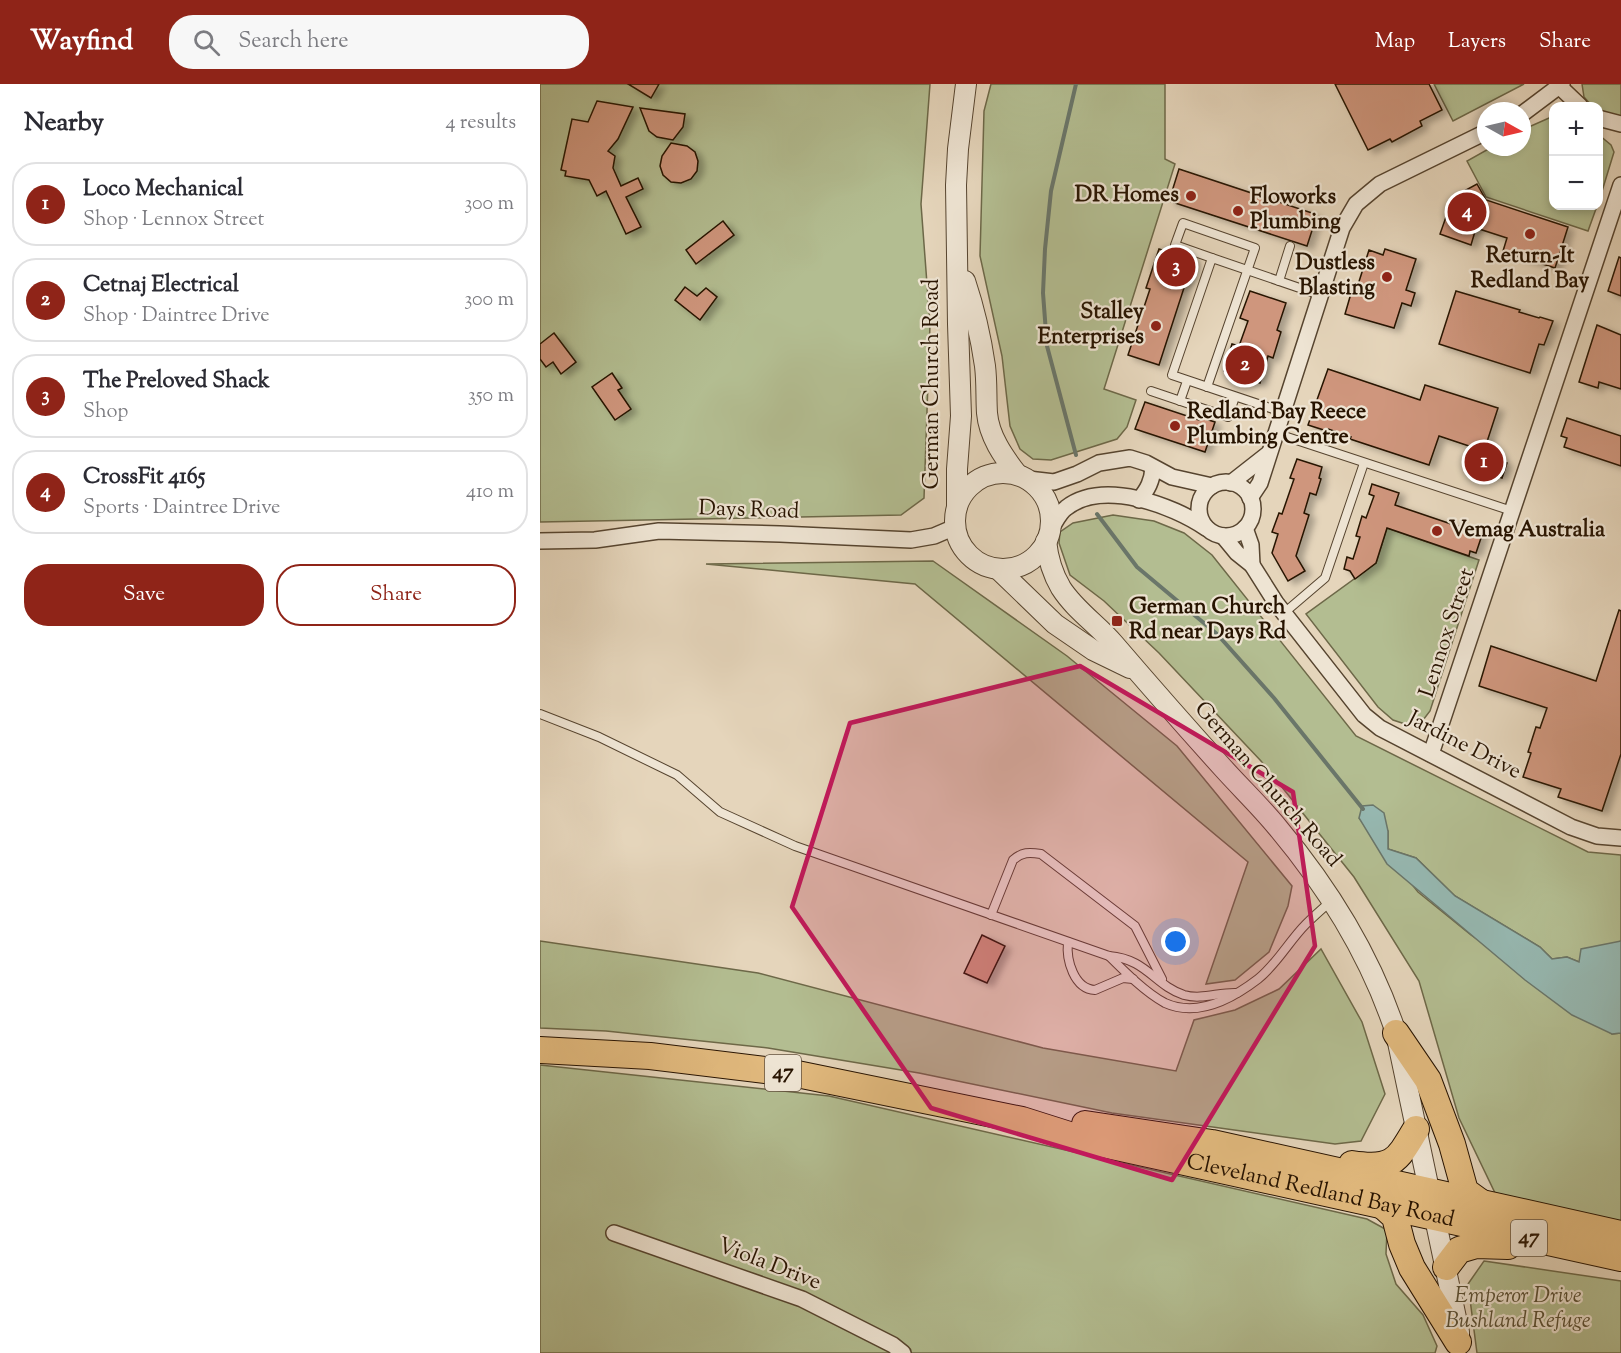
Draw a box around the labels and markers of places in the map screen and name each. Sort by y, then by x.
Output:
place label: DR Homes [1075,180,1179,212]
place label: Floworks Plumbing [1250,182,1341,239]
marker: DR Homes [1184,189,1198,203]
pin: 4 [1448,190,1486,234]
marker: Floworks Plumbing [1231,204,1245,218]
marker: Return-It Redland Bay [1523,227,1537,241]
place label: Return-It Redland Bay [1471,241,1589,298]
pin: 3 [1156,244,1196,290]
place label: Dustless Blasting [1295,248,1375,305]
marker: Dustless Blasting [1380,270,1394,284]
place label: Stalley Enterprises [1038,297,1144,354]
marker: Stalley Enterprises [1149,319,1163,333]
pin: 2 [1226,342,1264,388]
place label: Redland Bay Reece Plumbing Centre [1187,397,1366,454]
marker: Redland Bay Reece Plumbing Centre [1168,419,1182,433]
pin: 1 [1464,440,1504,484]
place label: Vemag Australia [1449,515,1606,547]
marker: Vemag Australia [1430,524,1444,538]
place label: German Church Rd near Days Rd [1129,592,1287,649]
marker: German Church Rd near Days Rd [1110,614,1124,628]

